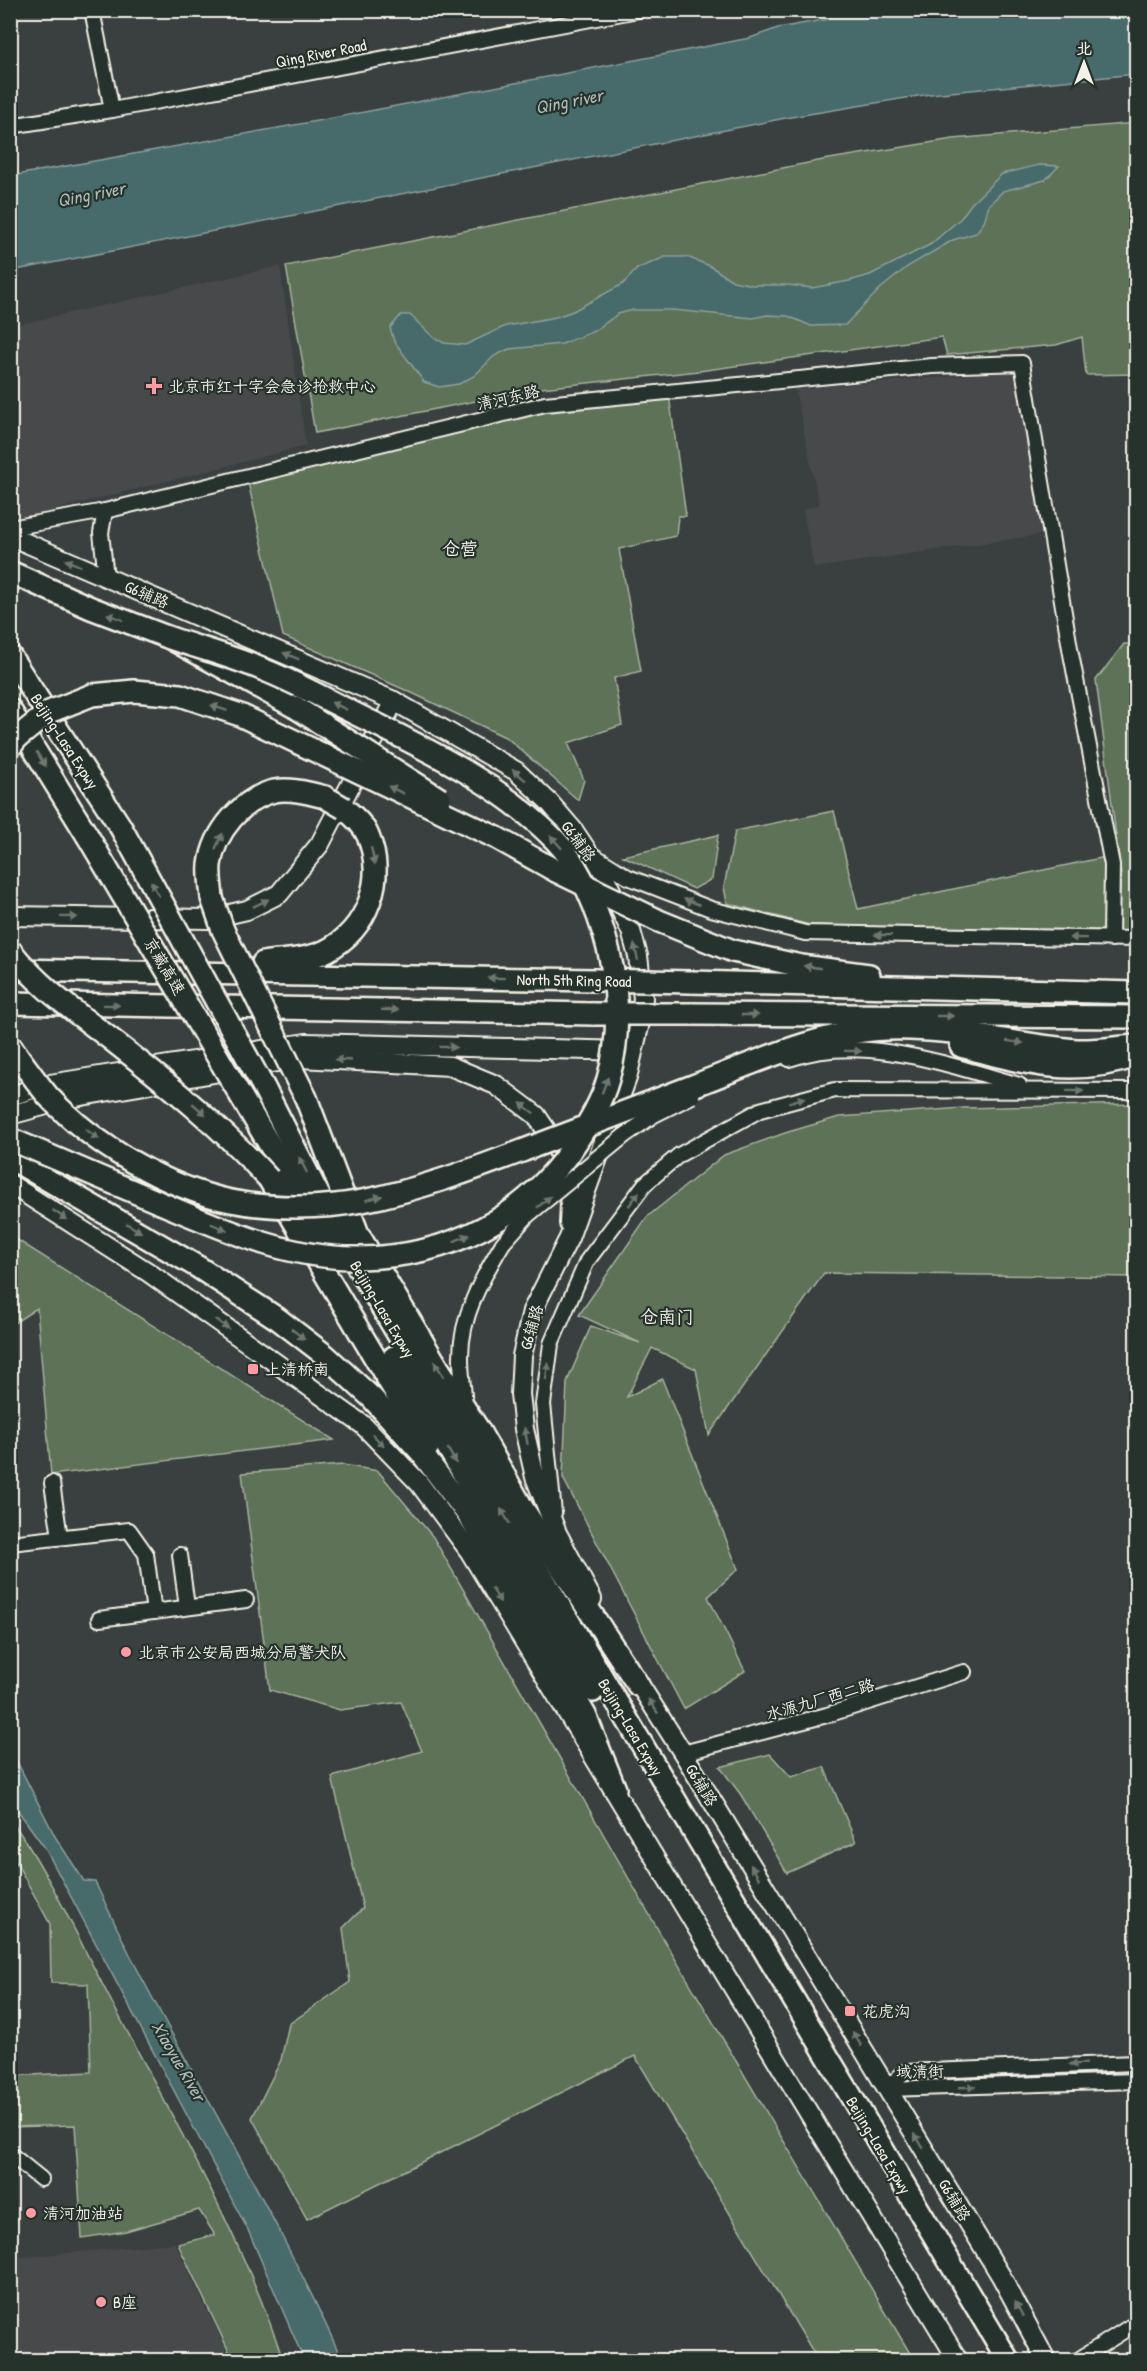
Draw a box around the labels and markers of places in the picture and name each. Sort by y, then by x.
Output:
place label: 北京市红十字会急诊抢救中心 [168,375,376,397]
marker: 北京市红十字会急诊抢救中心 [145,377,163,395]
place label: 上清桥南 [265,1358,329,1380]
marker: 上清桥南 [246,1362,260,1376]
place label: 北京市公安局西城分局警犬队 [138,1641,346,1663]
marker: 北京市公安局西城分局警犬队 [119,1645,133,1659]
place label: 花虎沟 [862,2000,910,2022]
marker: 花虎沟 [843,2004,857,2018]
place label: 清河加油站 [43,2202,123,2224]
marker: 清河加油站 [24,2206,38,2220]
place label: B座 [113,2291,137,2313]
marker: B座 [94,2295,108,2309]

